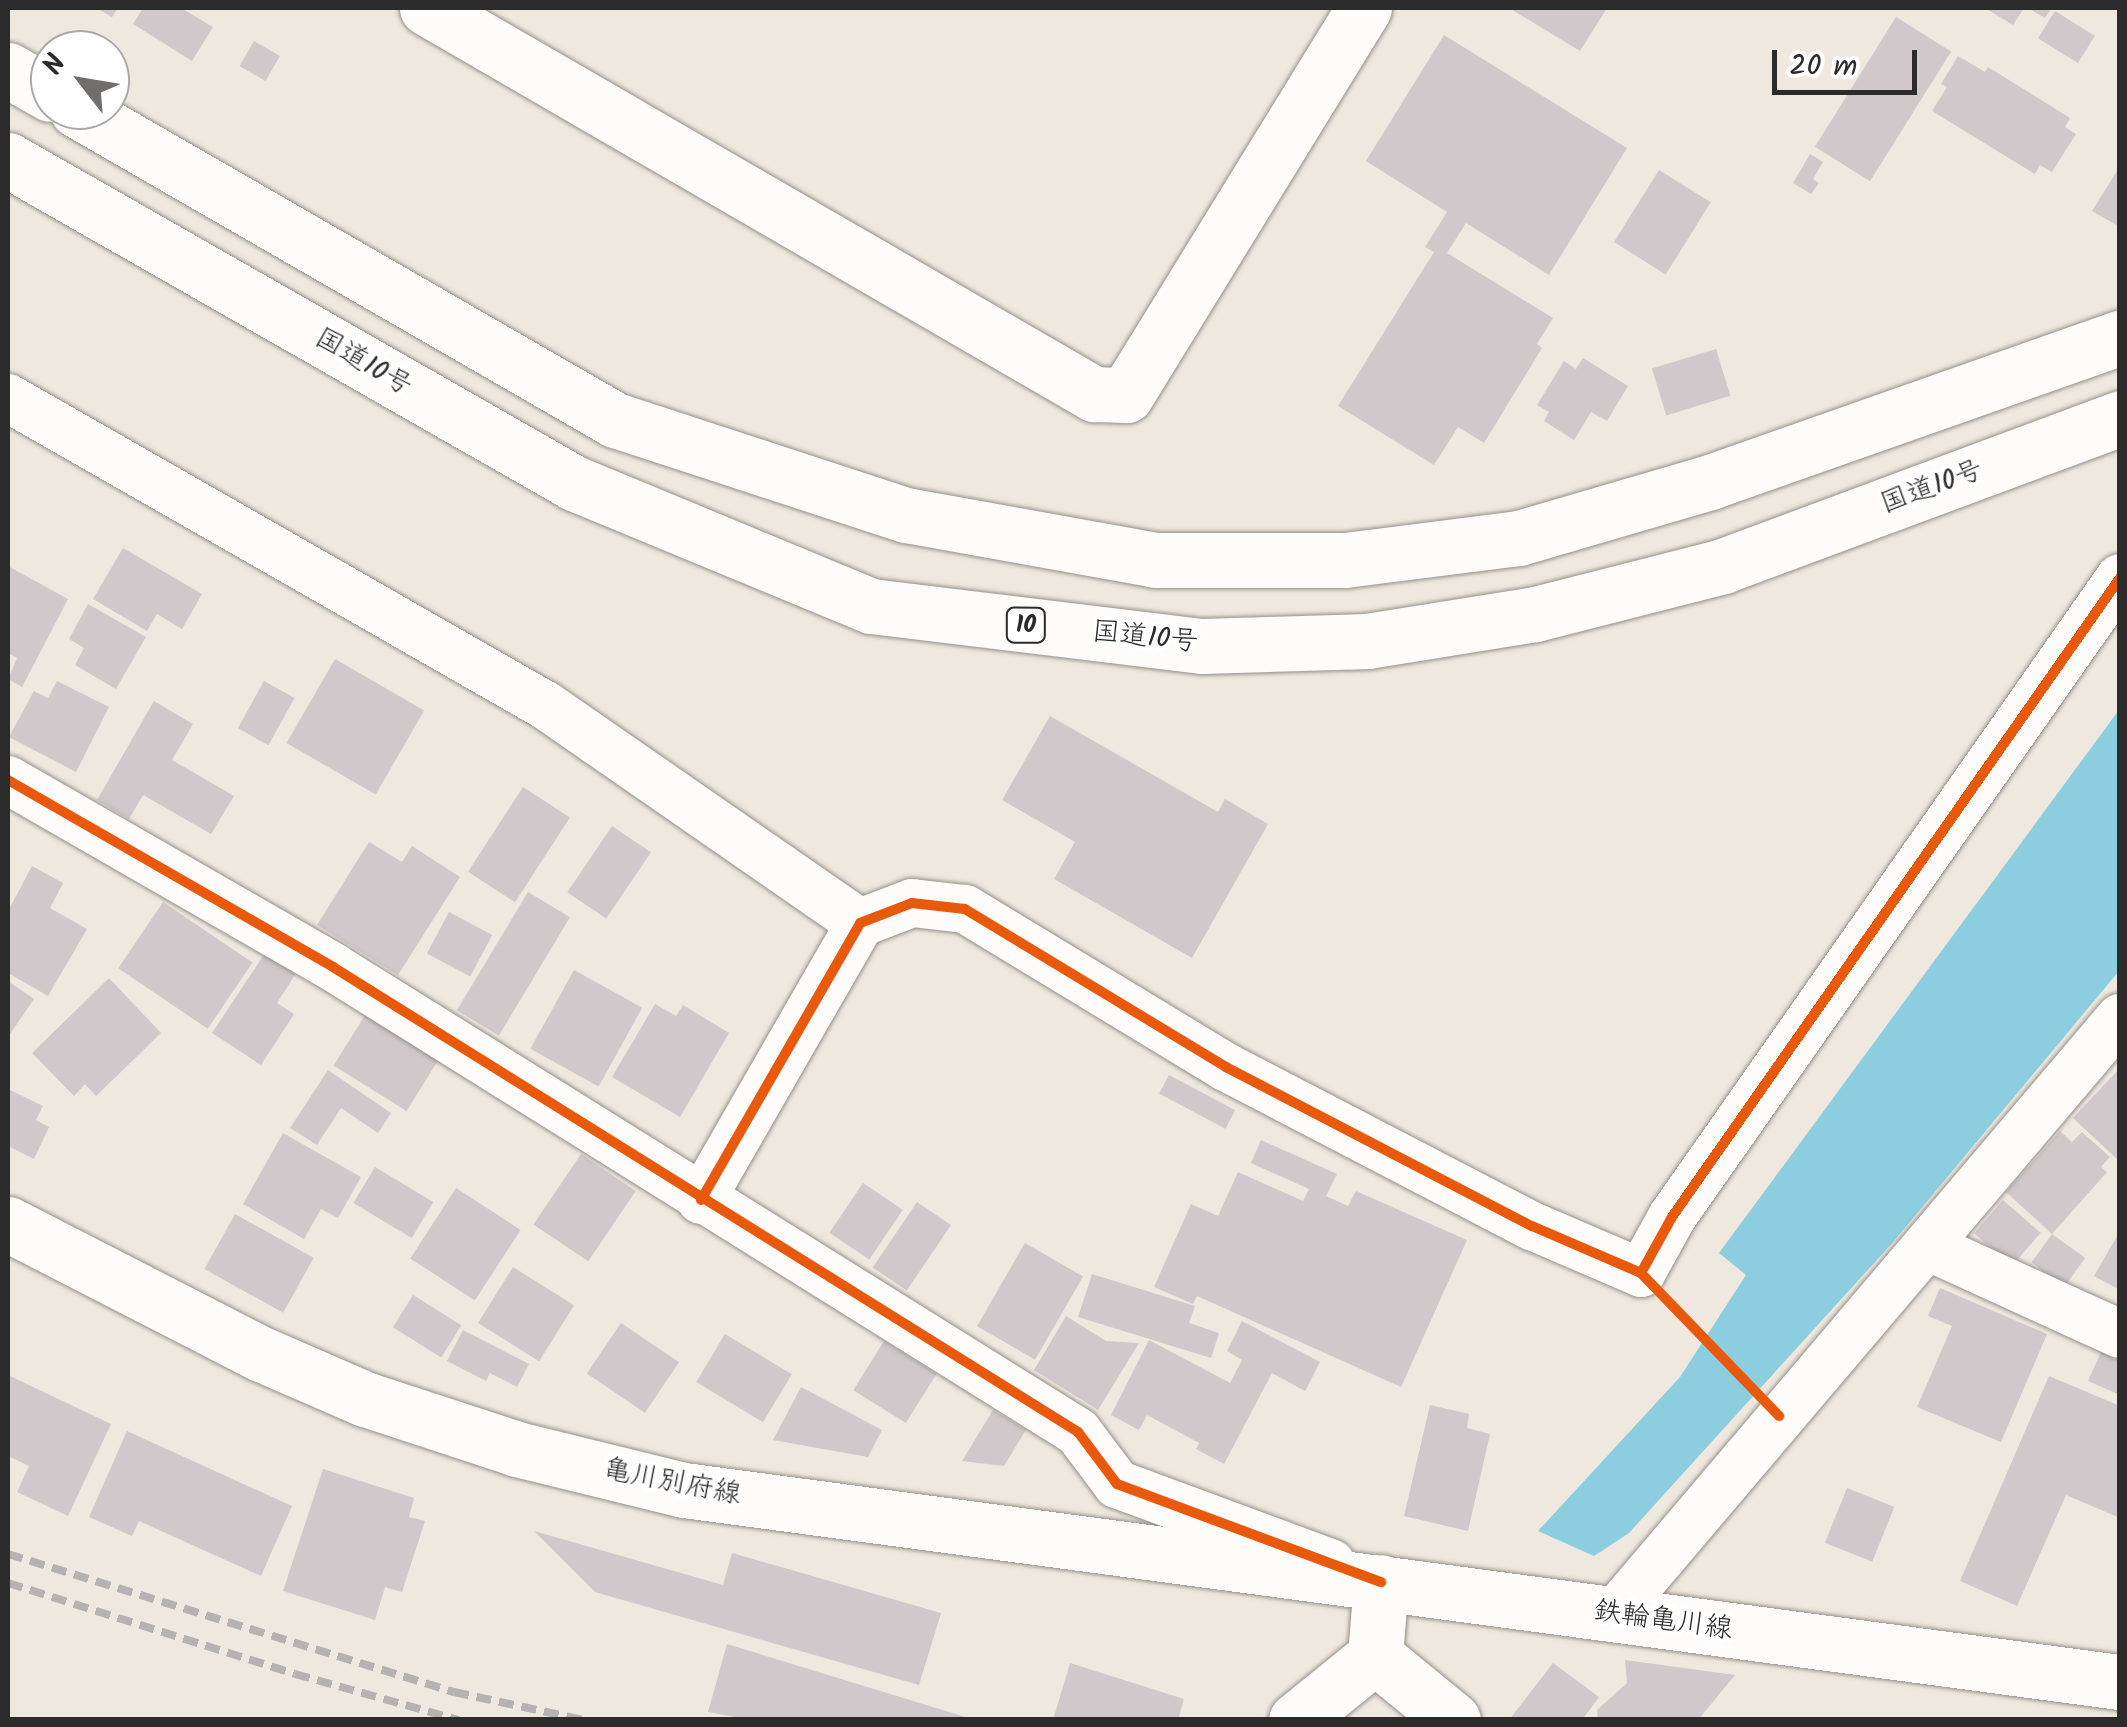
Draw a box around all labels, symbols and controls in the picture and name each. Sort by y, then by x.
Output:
north arrow [30,30,130,130]
scale bar [1777,30,1922,92]
text: 20 m [1789,43,1857,91]
text: N [32,46,79,84]
street label: 国道10号 [308,322,418,404]
street label: 国道10号 [1876,454,1988,522]
road number: 10 [1004,605,1048,645]
street label: 国道10号 [1090,616,1200,660]
street label: 亀川別府線 [600,1453,744,1513]
street label: 鉄輪亀川線 [1591,1595,1735,1647]

